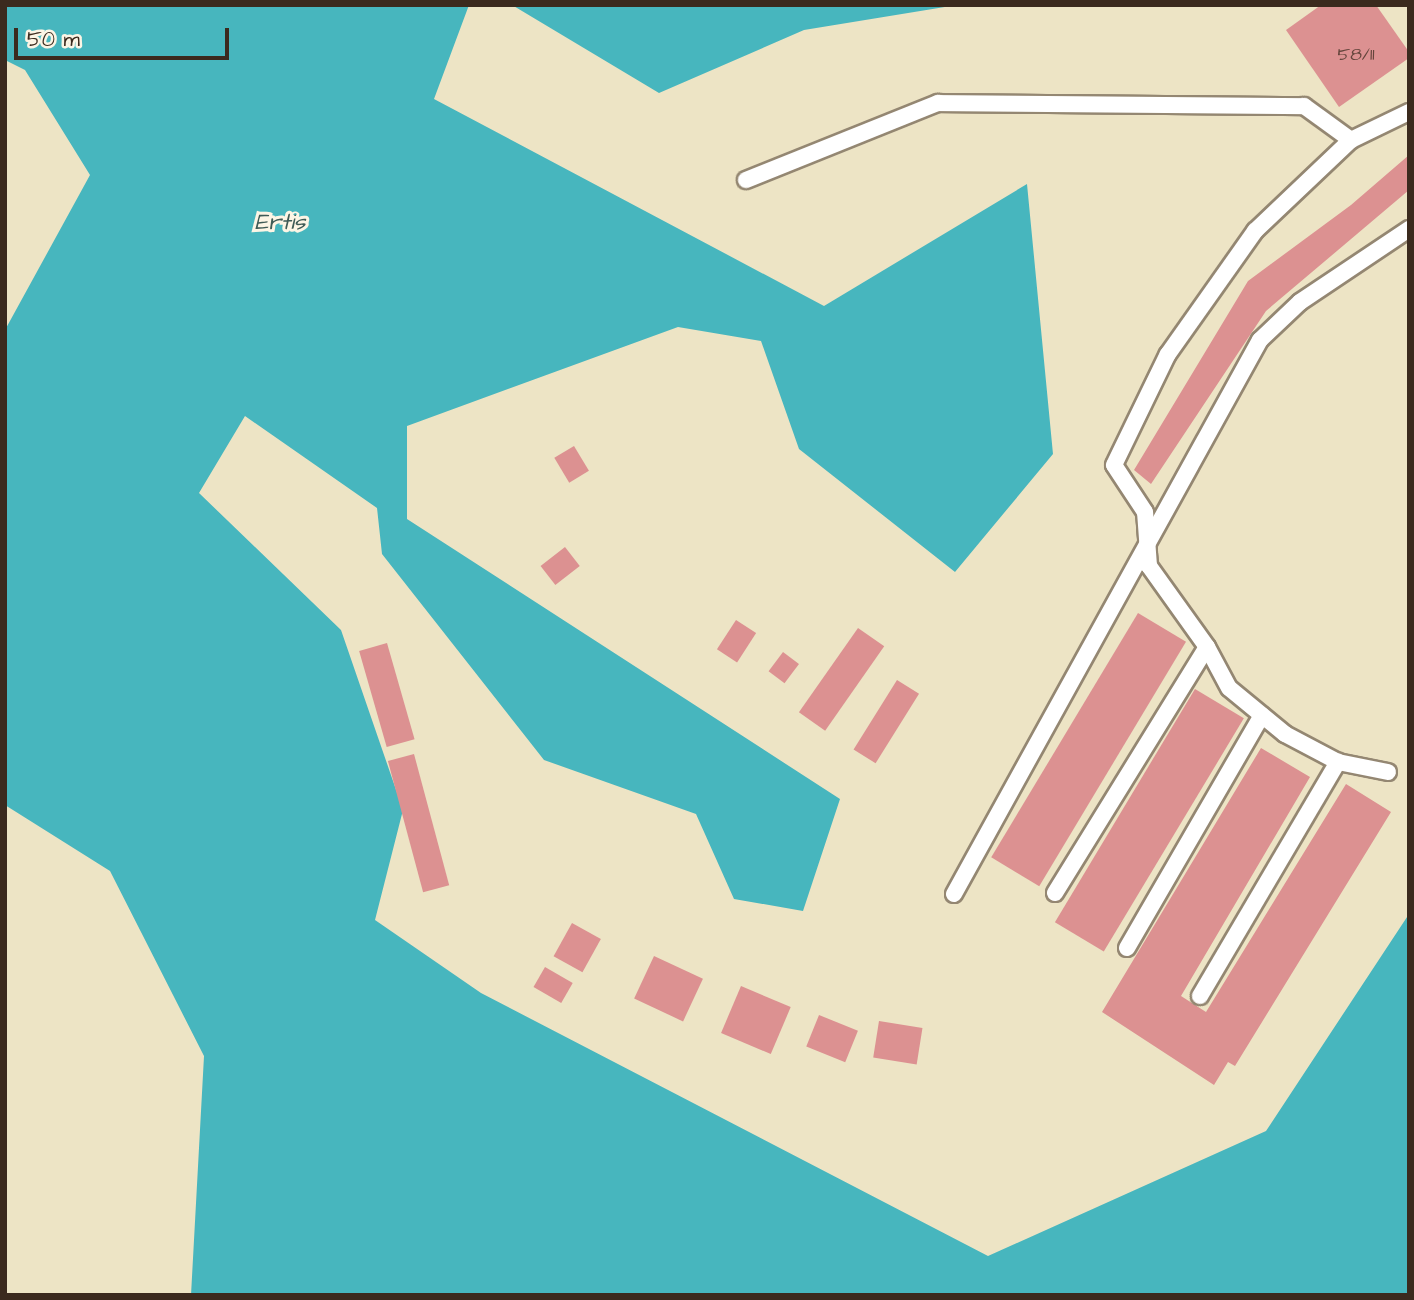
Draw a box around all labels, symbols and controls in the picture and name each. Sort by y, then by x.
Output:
scale bar [18,14,233,58]
text: 50 m [27,25,80,54]
house number: 58/11 [1337,44,1375,66]
water label: Ertis [255,208,305,236]

